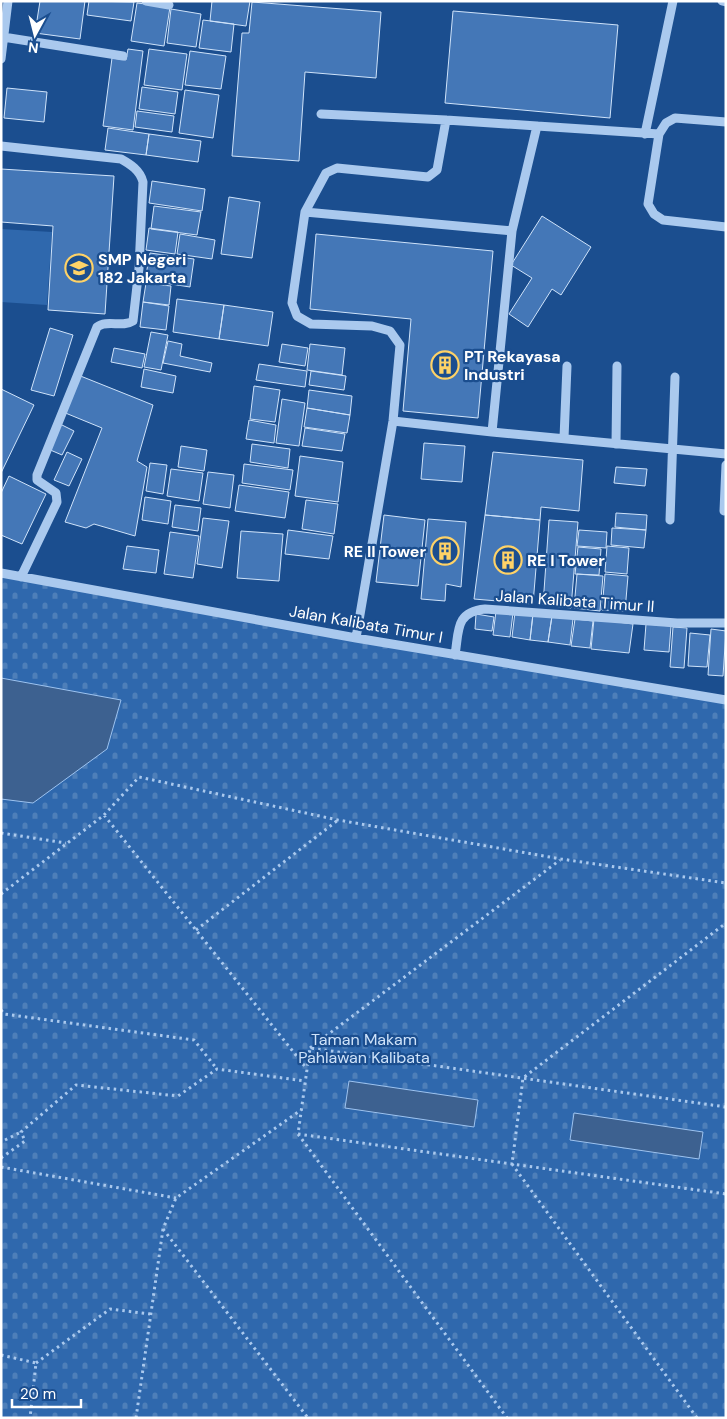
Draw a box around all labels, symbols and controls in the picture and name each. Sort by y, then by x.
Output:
north arrow [10,10,60,60]
text: N [27,38,40,57]
place label: SMP Negeri 182 Jakarta [98,249,186,288]
school or university icon: SMP Negeri 182 Jakarta [64,253,94,283]
place label: PT Rekayasa Industri [464,346,561,385]
building icon: PT Rekayasa Industri [430,350,460,380]
building icon: RE II Tower [430,536,460,566]
place label: RE II Tower [344,541,426,562]
building icon: RE I Tower [493,545,523,575]
place label: RE I Tower [527,550,605,571]
street label: Jalan Kalibata Timur II [495,585,655,617]
street label: Jalan Kalibata Timur I [288,600,444,648]
park label: Taman Makam Pahlawan Kalibata [298,1029,430,1068]
scale bar [12,1376,81,1408]
text: 20 m [20,1384,56,1404]

